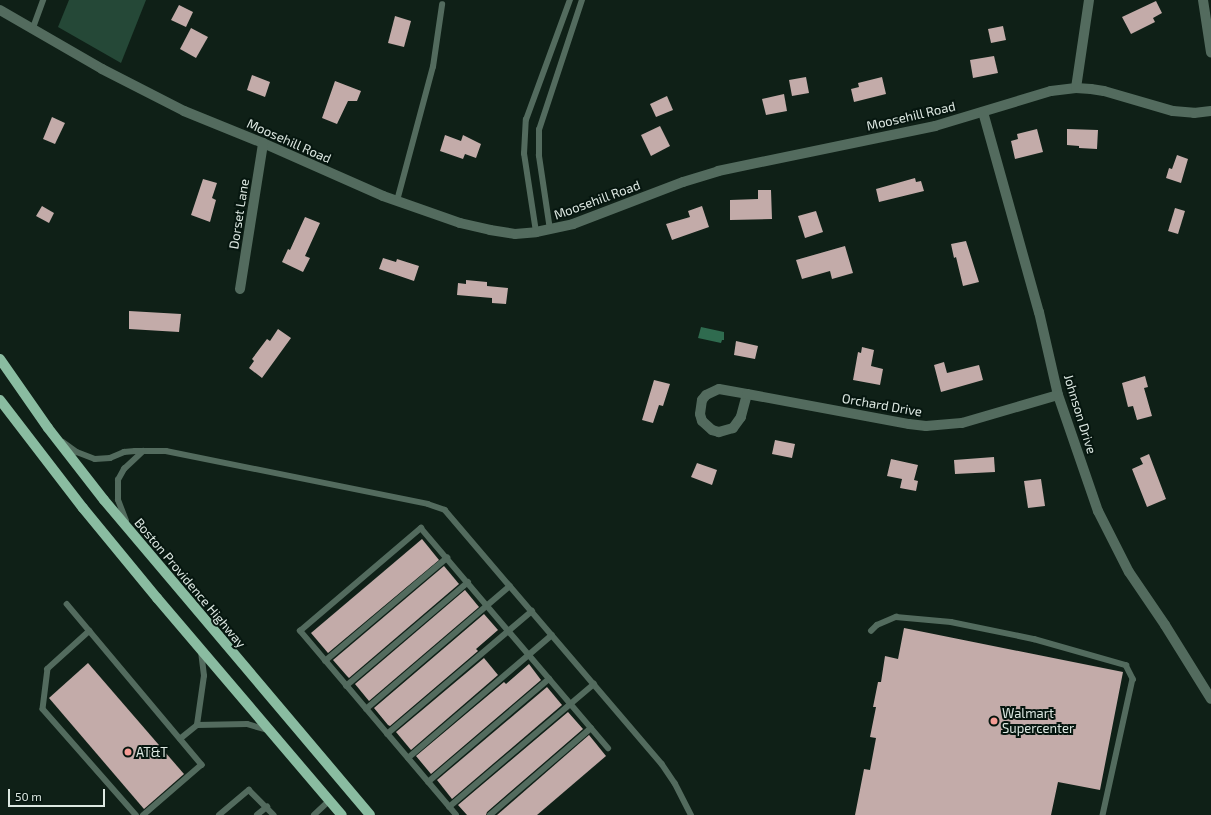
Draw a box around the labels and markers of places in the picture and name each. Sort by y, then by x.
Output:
place label: Walmart Supercenter [1002,706,1074,737]
marker: Walmart Supercenter [989,716,999,726]
place label: AT&T [136,744,168,760]
marker: AT&T [123,747,133,757]

